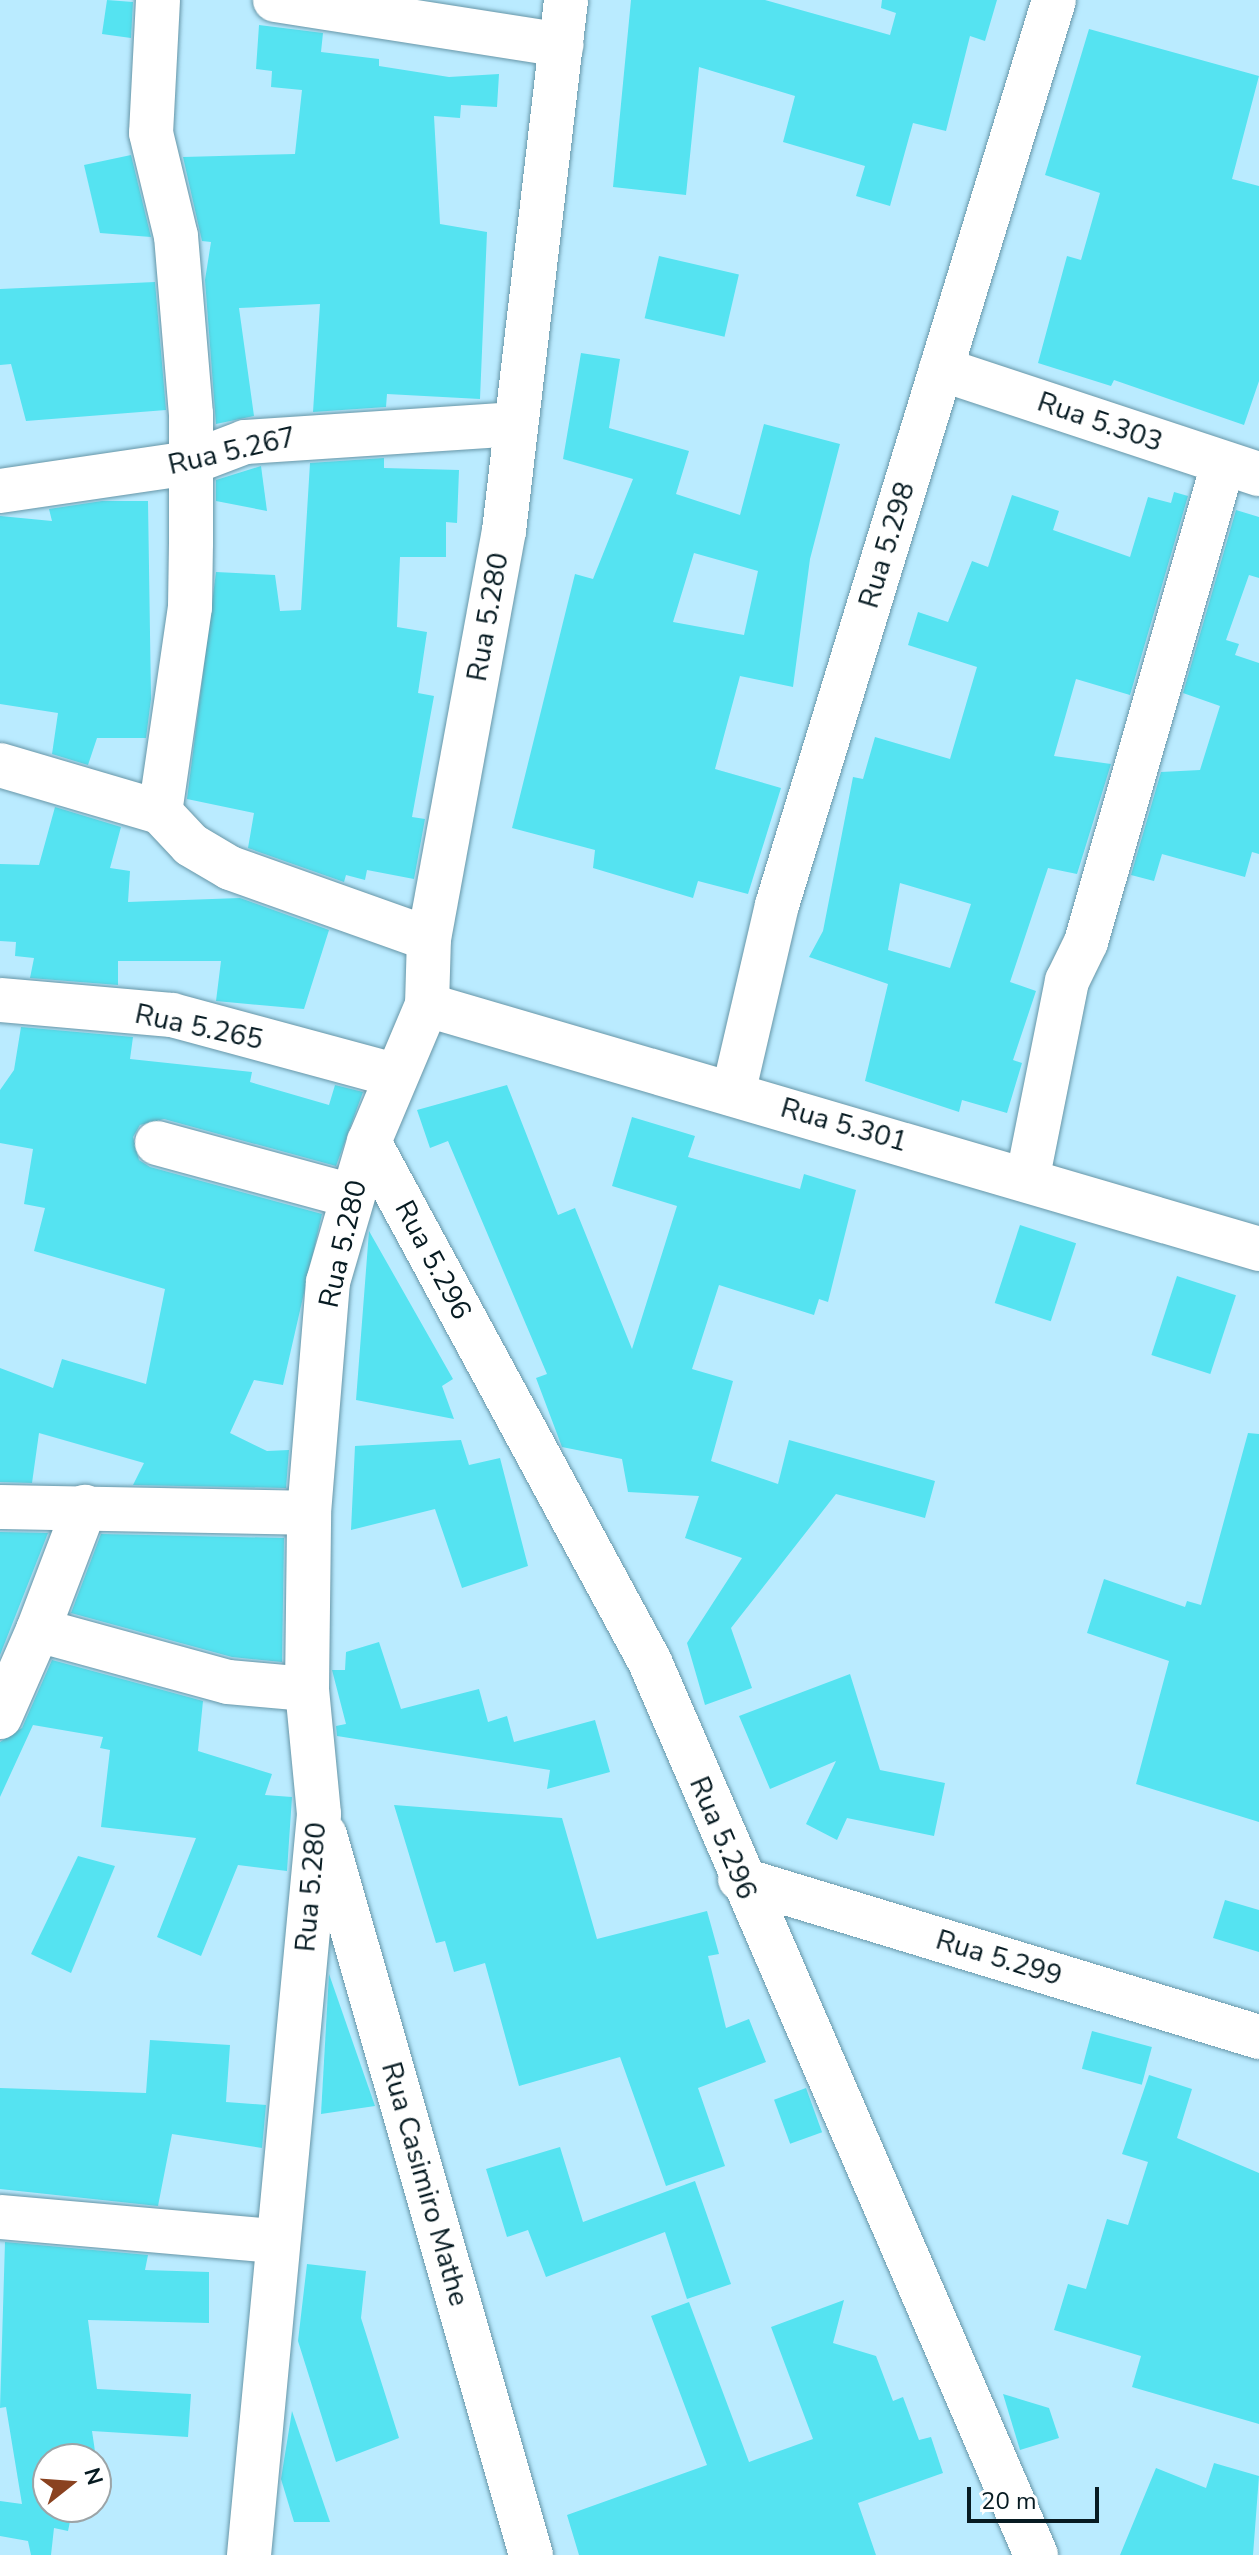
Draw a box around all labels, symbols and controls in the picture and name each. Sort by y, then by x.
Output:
street label: Rua 5.303 [1033,385,1167,459]
street label: Rua 5.267 [165,420,299,482]
street label: Rua 5.298 [852,478,922,612]
street label: Rua 5.280 [460,550,516,684]
street label: Rua 5.265 [132,997,266,1057]
street label: Rua 5.301 [777,1091,911,1159]
street label: Rua 5.280 [312,1177,374,1311]
street label: Rua 5.296 [388,1195,478,1325]
street label: Rua 5.296 [682,1772,764,1904]
street label: Rua 5.280 [289,1821,333,1953]
street label: Rua 5.299 [932,1923,1066,1993]
street label: Rua Casimiro Mathe [374,2058,476,2310]
north arrow [32,2443,112,2523]
text: N [76,2464,110,2489]
scale bar [971,2471,1103,2521]
text: 20 m [981,2485,1037,2517]

